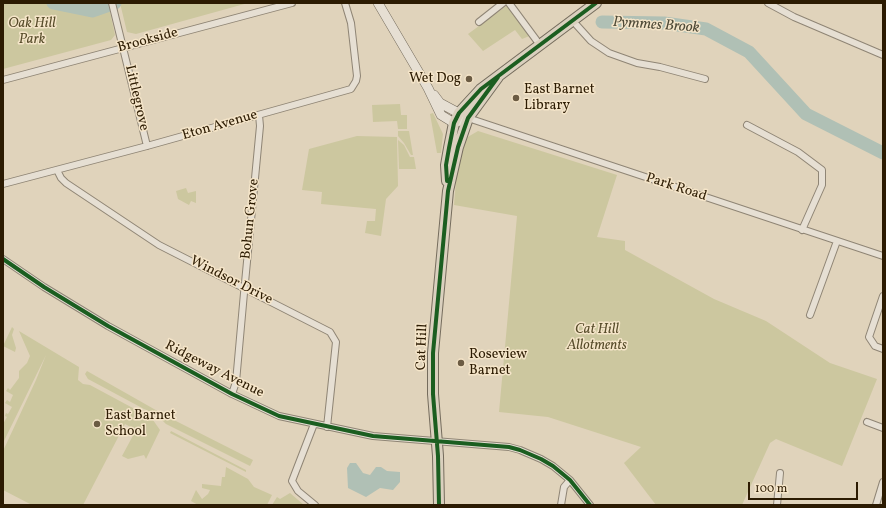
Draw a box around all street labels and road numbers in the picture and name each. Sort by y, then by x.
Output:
street label: Brookside [116,25,180,57]
street label: Littlegrove [120,64,152,132]
street label: Eton Avenue [180,107,260,145]
street label: Park Road [643,170,709,206]
street label: Bohun Grove [238,178,264,260]
street label: Windsor Drive [187,253,275,309]
street label: Cat Hill [414,323,432,371]
street label: Ridgeway Avenue [162,338,266,402]

